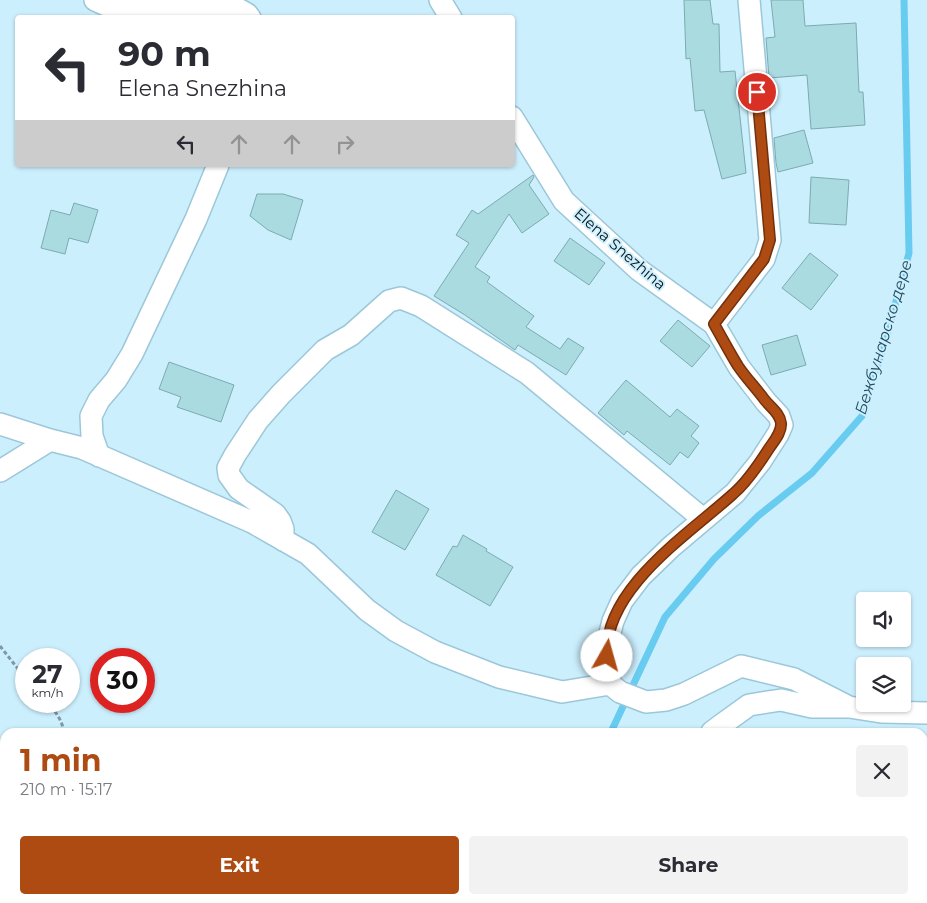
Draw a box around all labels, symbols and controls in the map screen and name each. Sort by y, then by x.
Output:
text: 90 m [118,32,211,75]
icon: left [35,35,100,100]
pin [736,71,778,113]
text: Elena Snezhina [118,75,287,102]
icon: arrive [743,78,771,106]
icon: left [172,130,200,158]
icon: ahead [225,130,253,158]
icon: ahead [278,130,306,158]
icon: right [331,130,359,158]
street label: Elena Snezhina [571,204,670,294]
water label: Бежбунарско дере [851,258,916,417]
map controls [856,592,911,712]
button: sound [856,592,911,647]
position arrow [580,629,632,681]
speed limit sign: 30 [90,648,155,713]
button: layers [856,657,911,712]
text: 27 [32,659,63,689]
text: km/h [31,685,64,700]
text: 1 min [20,742,101,779]
button: close [856,745,908,797]
text: 210 m · 15:17 [20,780,112,799]
button: Exit [20,836,459,894]
button: Share [469,836,908,894]

